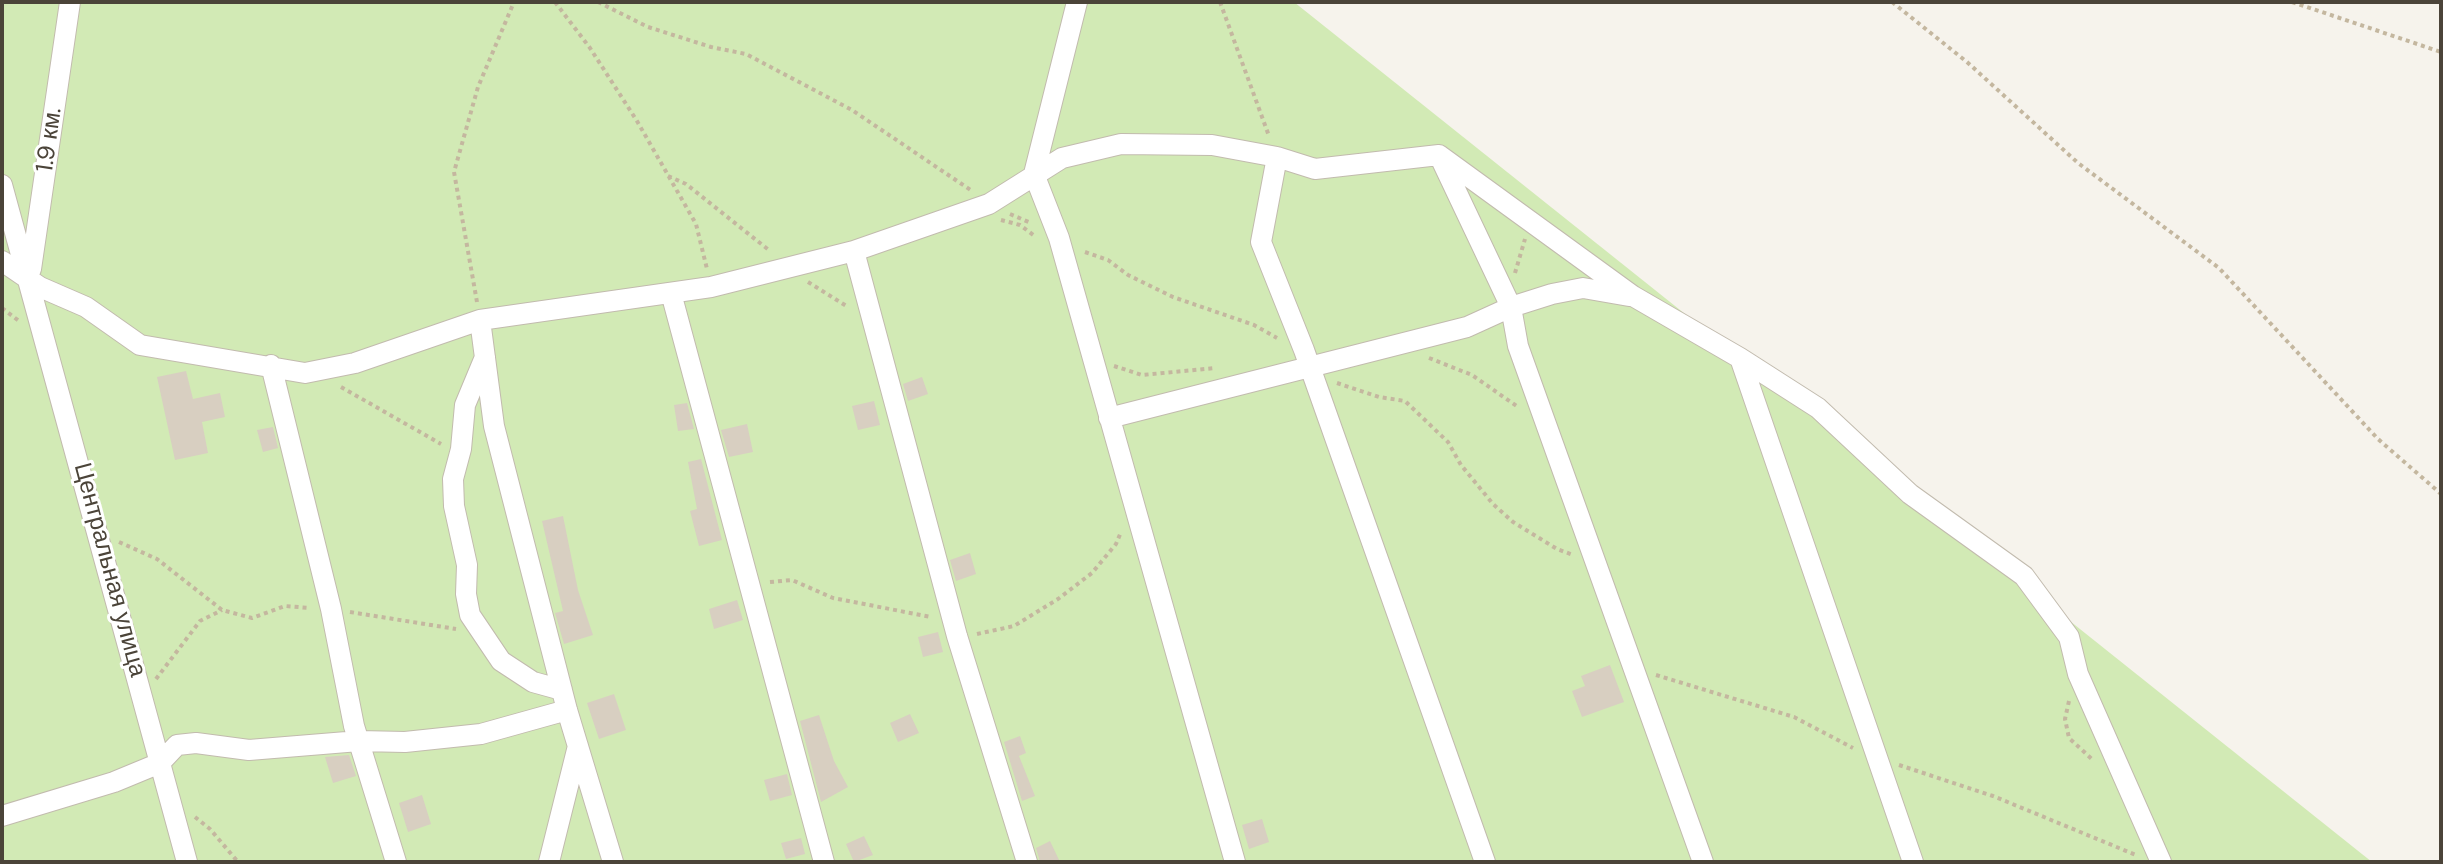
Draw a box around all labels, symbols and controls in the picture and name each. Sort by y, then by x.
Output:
street label: 1.9 км. [31,106,69,174]
street label: Центральная улица [67,460,151,680]

